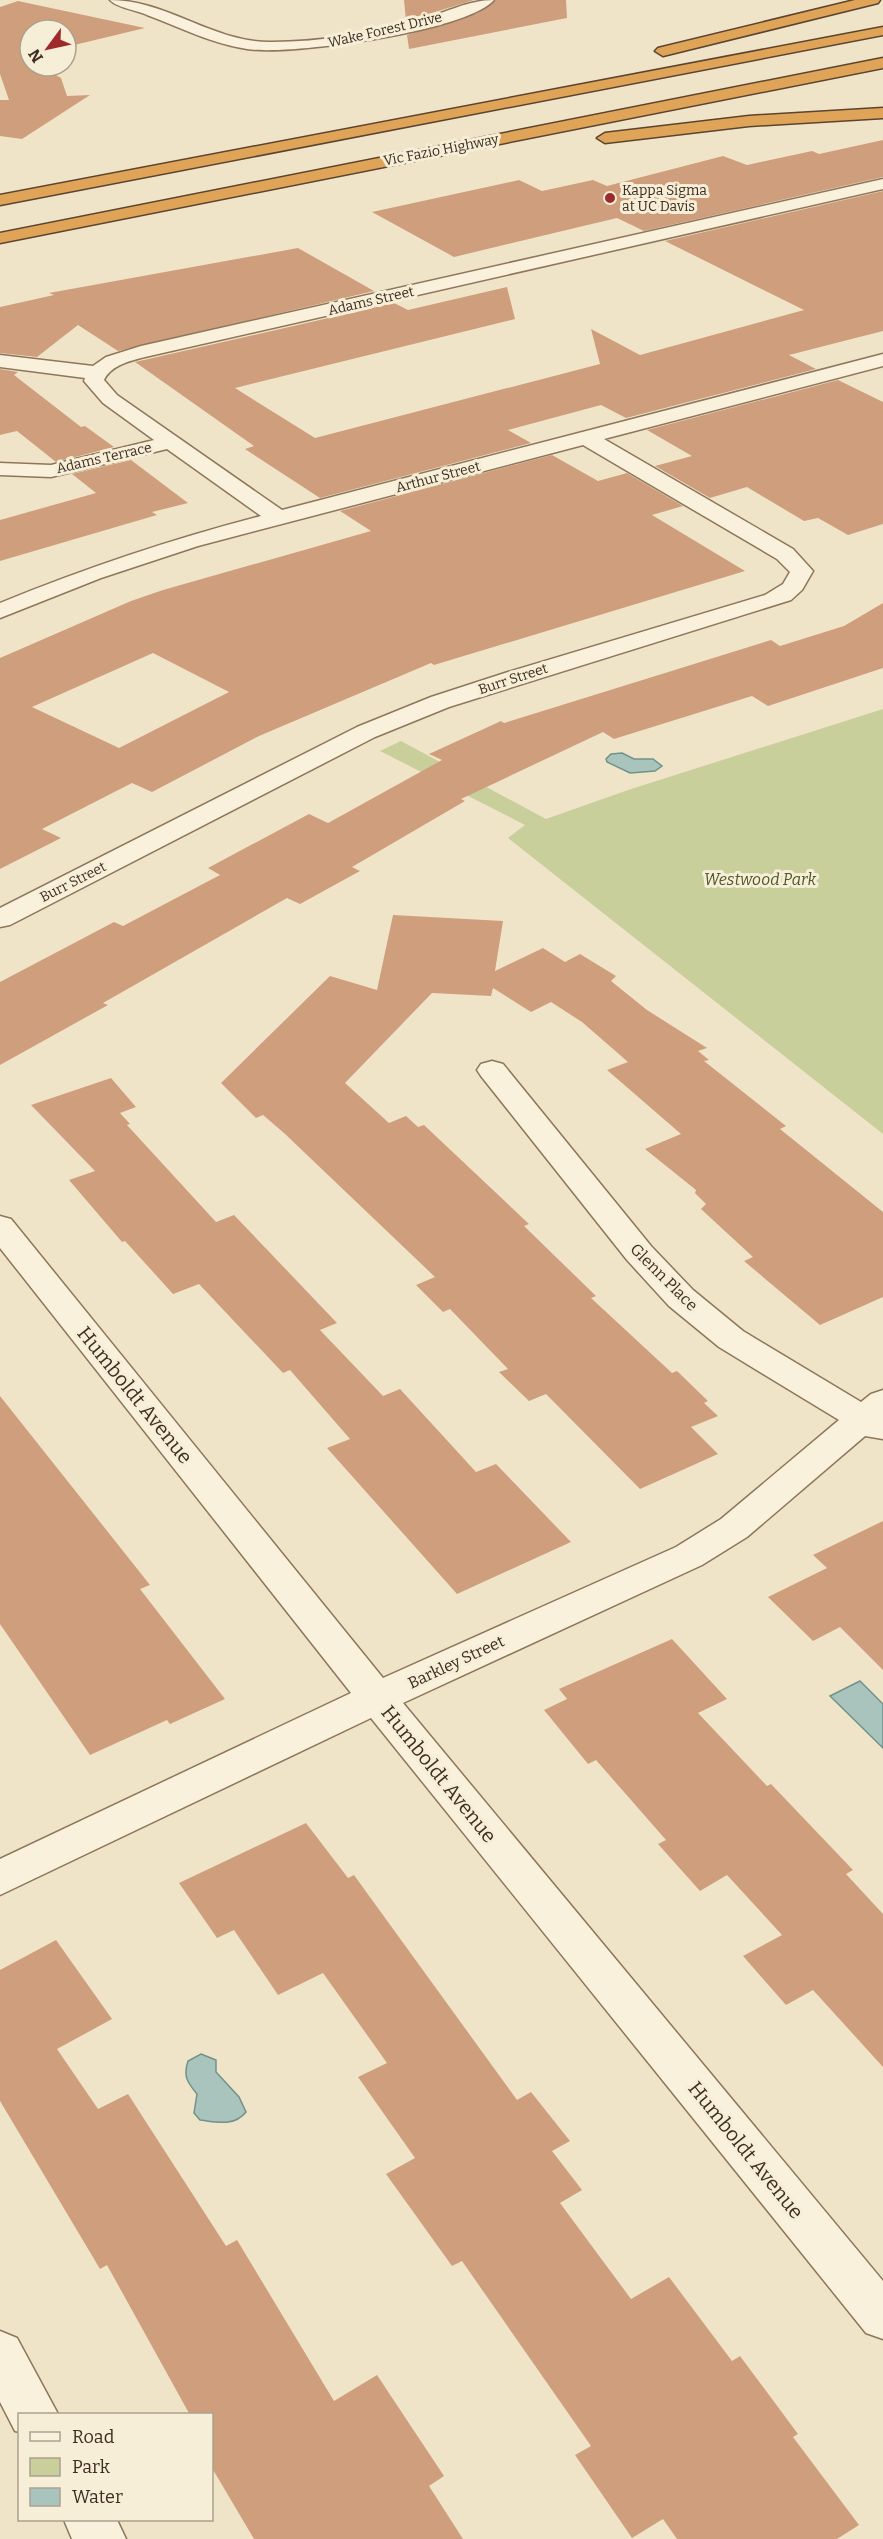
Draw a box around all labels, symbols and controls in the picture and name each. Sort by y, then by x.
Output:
street label: Wake Forest Drive [326,9,444,51]
north arrow [18,18,78,78]
text: N [25,46,47,66]
street label: Vic Fazio Highway [382,130,501,170]
place label: Kappa Sigma at UC Davis [622,182,707,215]
marker: Kappa Sigma at UC Davis [603,191,617,205]
street label: Adams Street [326,283,416,319]
street label: Adams Terrace [55,439,153,477]
street label: Arthur Street [394,458,482,496]
street label: Burr Street [476,660,550,698]
street label: Burr Street [37,858,109,906]
park label: Westwood Park [704,870,816,889]
street label: Glenn Place [626,1239,702,1315]
street label: Humboldt Avenue [72,1322,198,1468]
street label: Barkley Street [405,1631,507,1693]
street label: Humboldt Avenue [376,1701,502,1847]
street label: Humboldt Avenue [683,2077,809,2223]
legend [18,2413,213,2521]
text: Road [72,2426,115,2448]
text: Park [72,2456,111,2478]
text: Water [72,2486,123,2508]

